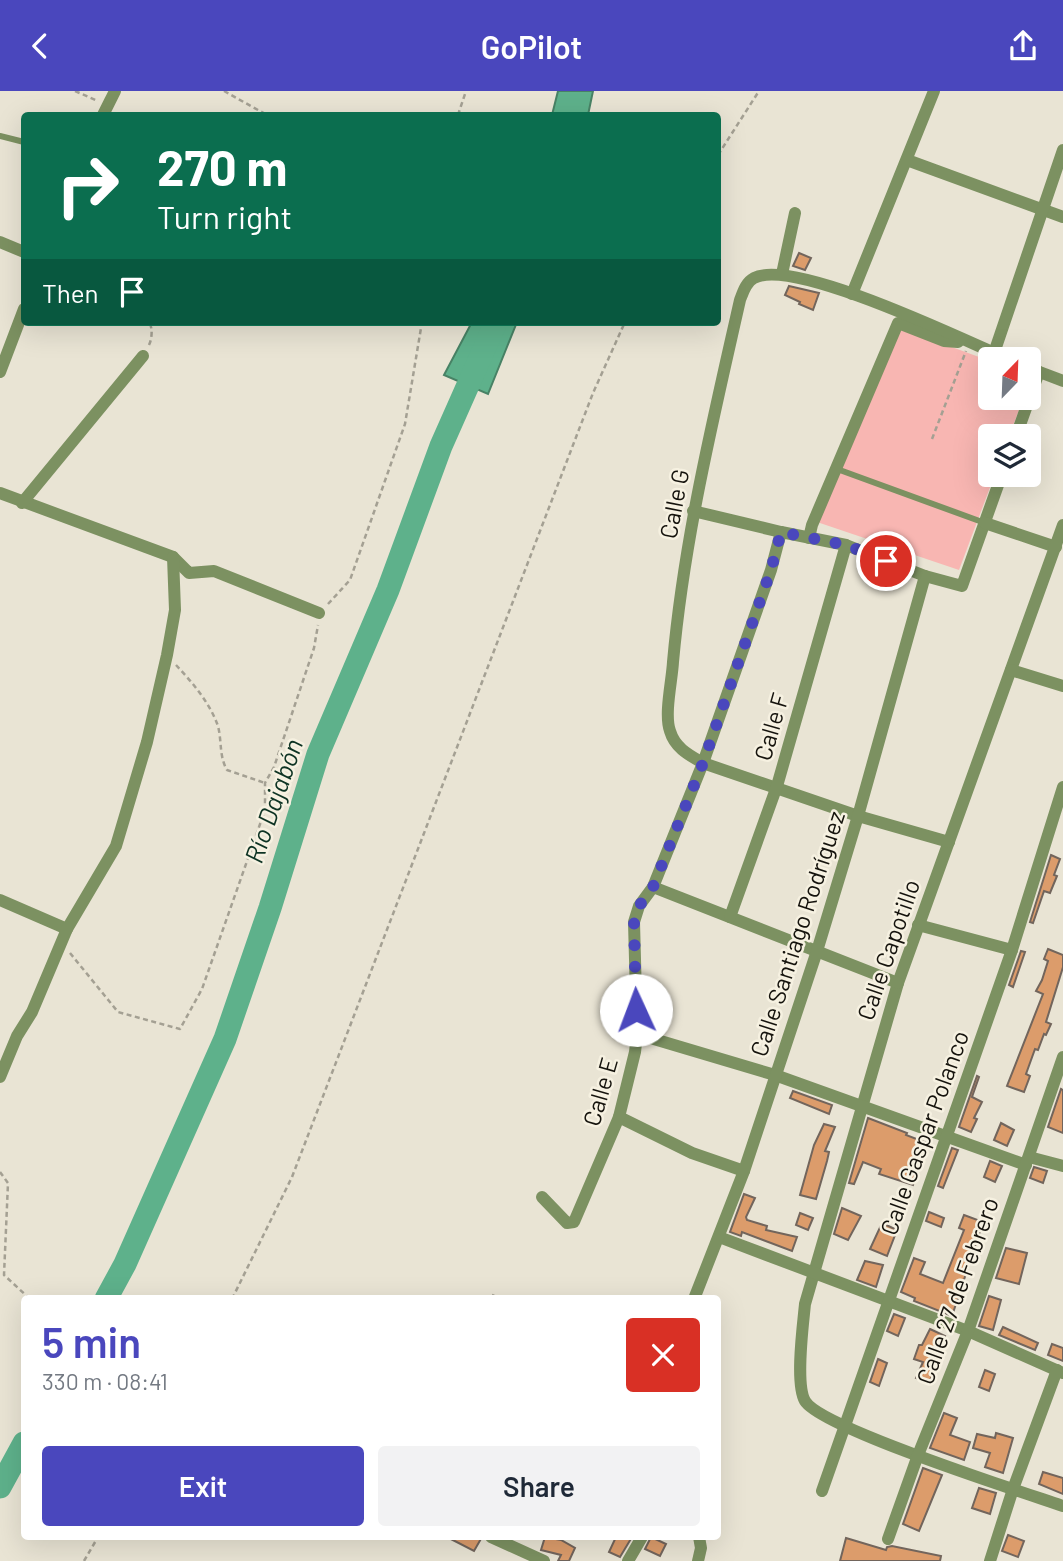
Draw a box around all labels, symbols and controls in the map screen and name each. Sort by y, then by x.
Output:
icon: back [21,27,59,65]
text: GoPilot [481,27,582,65]
icon: share [1004,27,1042,65]
text: 270 m [157,137,287,196]
icon: right [42,140,133,231]
text: Turn right [157,197,292,235]
icon: arrive [113,273,151,311]
text: Then [42,277,99,308]
north arrow [978,347,1041,409]
map controls [978,347,1041,487]
button: layers [978,424,1041,487]
street label: Calle G [653,467,694,541]
pin [856,531,916,591]
icon: arrive [867,542,905,580]
street label: Calle F [747,689,794,764]
water label: Río Dajabón [237,734,308,867]
street label: Calle Santiago Rodríguez [743,807,850,1060]
street label: Calle Capotillo [850,875,925,1024]
position arrow [599,973,673,1047]
street label: Calle Gaspar Polanco [873,1026,974,1239]
street label: Calle E [576,1054,623,1129]
street label: Calle 27 de Febrero [909,1193,1004,1388]
text: 5 min [42,1316,141,1366]
button: close [626,1318,700,1392]
text: 330 m · 08:41 [42,1367,168,1395]
button: Exit [42,1446,364,1526]
button: Share [378,1446,700,1526]

